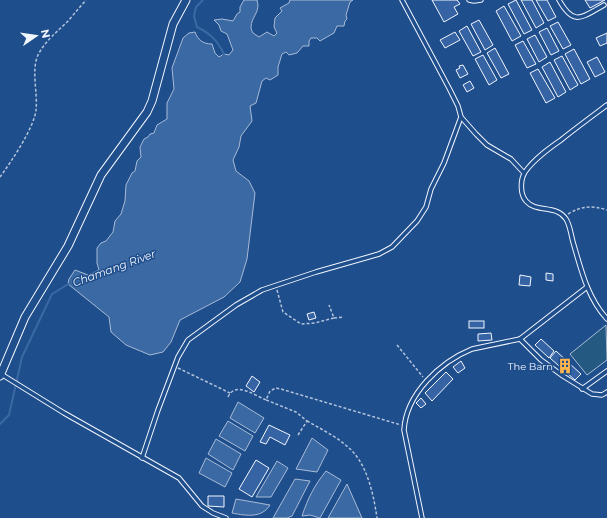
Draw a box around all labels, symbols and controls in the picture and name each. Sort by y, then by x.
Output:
north arrow [16,16,56,56]
text: N [38,28,54,40]
water label: Chamang River [70,246,158,290]
building icon: The Barn [556,357,574,375]
place label: The Barn [508,360,553,373]

